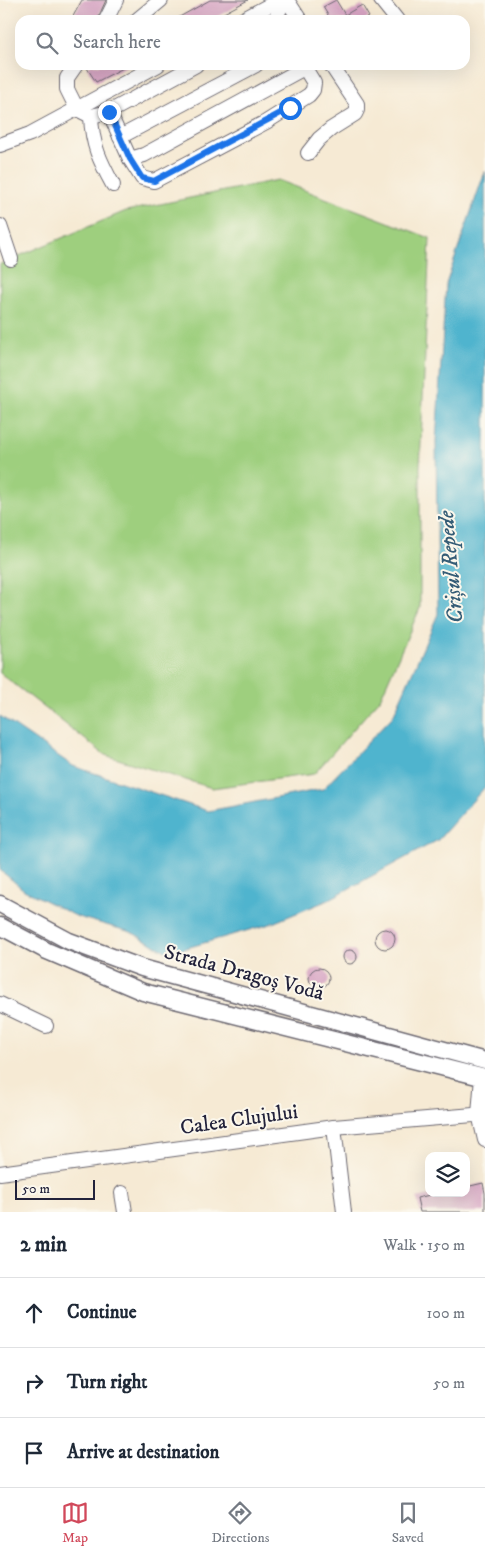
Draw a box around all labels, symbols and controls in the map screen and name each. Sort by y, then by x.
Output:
search box [15,15,470,70]
icon: search [33,29,61,57]
text: Search here [73,31,161,54]
route start [279,97,302,120]
route end [98,101,121,124]
water label: Crișul Repede [433,509,469,624]
street label: Strada Dragoș Vodă [161,939,327,1007]
street label: Calea Clujului [178,1099,300,1141]
map controls [425,1152,470,1197]
button: layers [425,1152,470,1197]
scale bar [15,1177,95,1200]
text: 50 m [22,1180,50,1198]
text: 2 min [20,1232,67,1258]
text: Walk · 150 m [383,1235,465,1255]
icon: ahead [20,1299,48,1327]
text: Continue [67,1301,137,1324]
text: 100 m [427,1303,465,1323]
icon: right [20,1369,48,1397]
text: Turn right [67,1371,147,1394]
text: 50 m [433,1373,465,1393]
icon: arrive [20,1439,48,1467]
text: Arrive at destination [67,1441,219,1464]
tab: Map [61,1499,89,1547]
tab: Directions [211,1499,269,1547]
tab: Saved [392,1499,424,1547]

